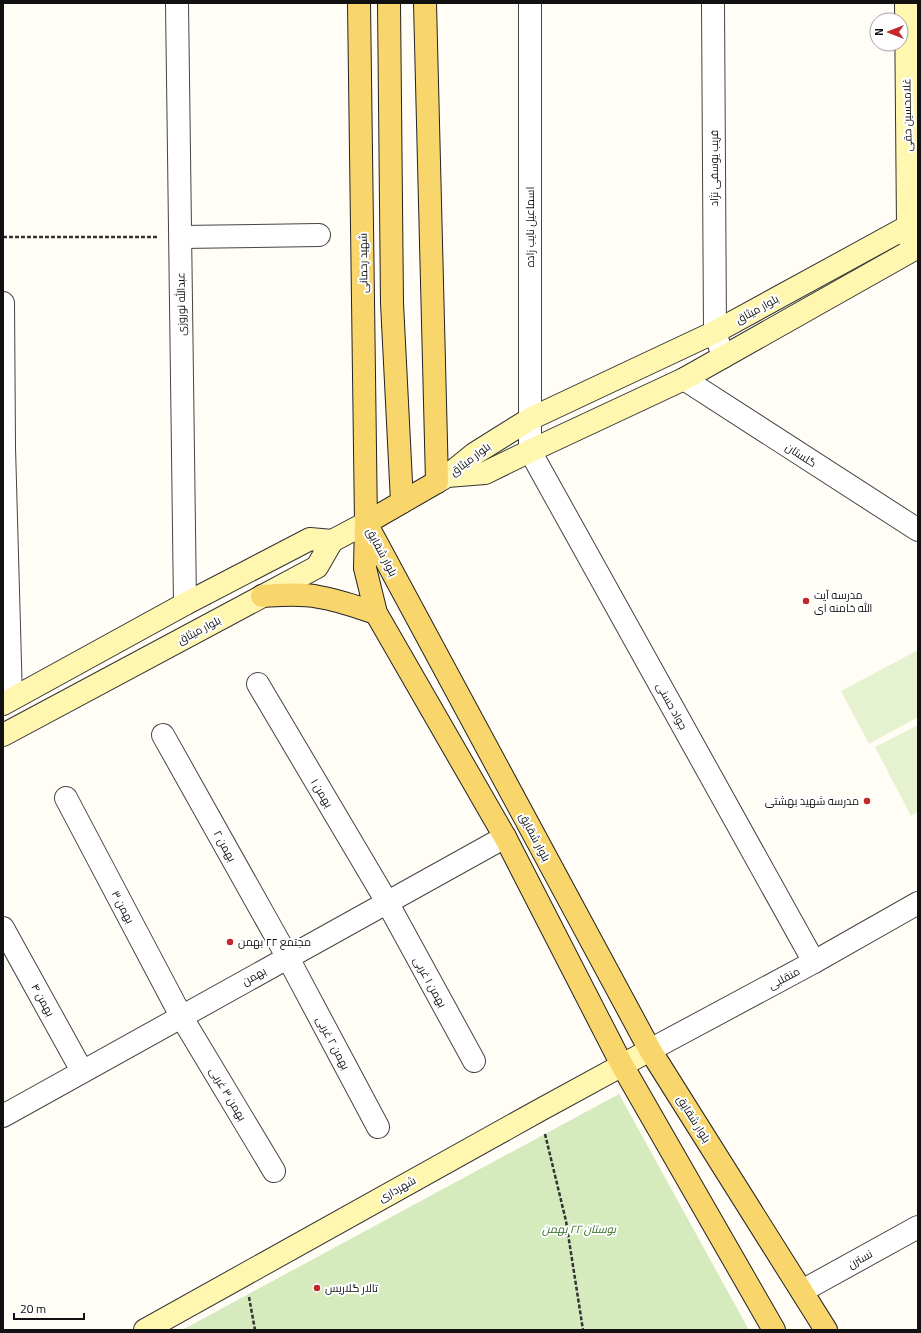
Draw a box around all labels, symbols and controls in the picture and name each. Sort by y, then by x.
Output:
north arrow [869,12,909,52]
text: N [869,28,889,36]
street label: غلامحسین حقی [896,78,918,152]
street label: فریب یوسفی نژاد [704,130,724,206]
street label: اسماعیل نایب زاده [520,187,540,267]
street label: شهید رحمانی [352,233,374,293]
street label: عبدالله نوروزی [170,272,192,336]
street label: بلوار میثاق [732,289,783,329]
street label: بلوار میثاق [445,437,495,481]
street label: گلستان [781,437,821,473]
street label: بلوار شقایق [361,524,403,580]
place label: مدرسه آیت الله خامنه ای [814,585,872,618]
marker: مدرسه آیت الله خامنه ای [801,596,811,606]
street label: بلوار میثاق [173,610,225,650]
street label: جواد حسنی [651,679,693,733]
street label: بهمن ۱ [305,775,339,812]
place label: مدرسه شهید بهشتی [765,791,859,811]
marker: مدرسه شهید بهشتی [862,796,872,806]
street label: بلوار شقایق [514,809,556,865]
street label: بهمن ۲ [208,826,242,866]
street label: بهمن ۳ [106,887,140,927]
place label: مجتمع ۲۲ بهمن [238,932,311,952]
marker: مجتمع ۲۲ بهمن [225,937,235,947]
street label: بهمن ۱ غربی [408,953,452,1011]
street label: بهمن [238,961,270,991]
street label: منقلبی [764,961,804,995]
street label: بهمن ۴ [26,980,60,1020]
street label: بهمن ۲ غربی [310,1012,356,1074]
street label: بهمن ۳ غربی [204,1063,252,1125]
street label: بلوار شقایق [671,1091,717,1147]
street label: شهرداری [374,1170,420,1208]
park label: بوستان ۲۲ بهمن [542,1219,617,1239]
street label: نسترن [844,1244,876,1274]
place label: تالار گلاریس [325,1278,378,1298]
marker: تالار گلاریس [312,1283,322,1293]
scale bar [14,1295,84,1321]
text: 20 m [20,1297,46,1320]

